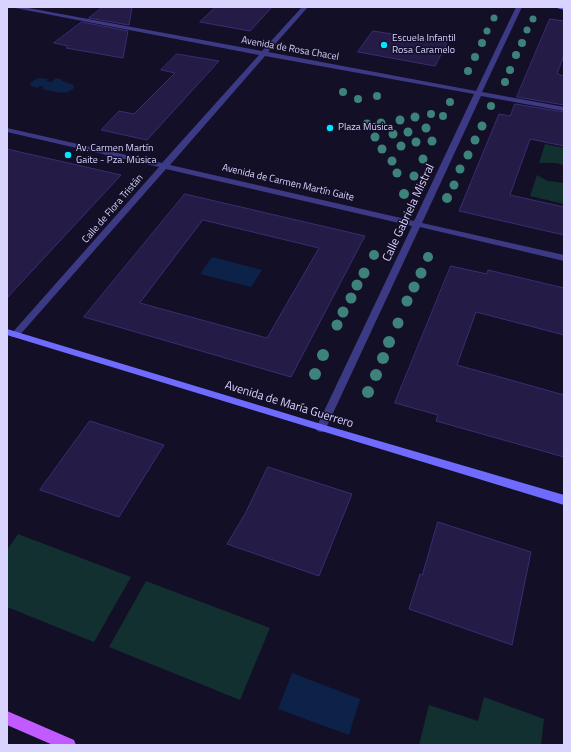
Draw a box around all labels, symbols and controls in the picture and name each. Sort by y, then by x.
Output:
place label: Escuela Infantil Rosa Caramelo [392,33,456,56]
street label: Avenida de Rosa Chacel [240,35,340,63]
marker: Escuela Infantil Rosa Caramelo [379,40,389,50]
place label: Plaza Música [338,122,393,134]
marker: Plaza Música [325,123,335,133]
place label: Av. Carmen Martín Gaite - Pza. Música [76,143,156,166]
marker: Av. Carmen Martín Gaite - Pza. Música [63,150,73,160]
street label: Avenida de Carmen Martín Gaite [221,162,355,204]
street label: Calle Gabriela Mistral [380,162,438,264]
street label: Calle de Flora Tristán [80,172,146,246]
street label: Avenida de María Guerrero [223,379,355,431]

